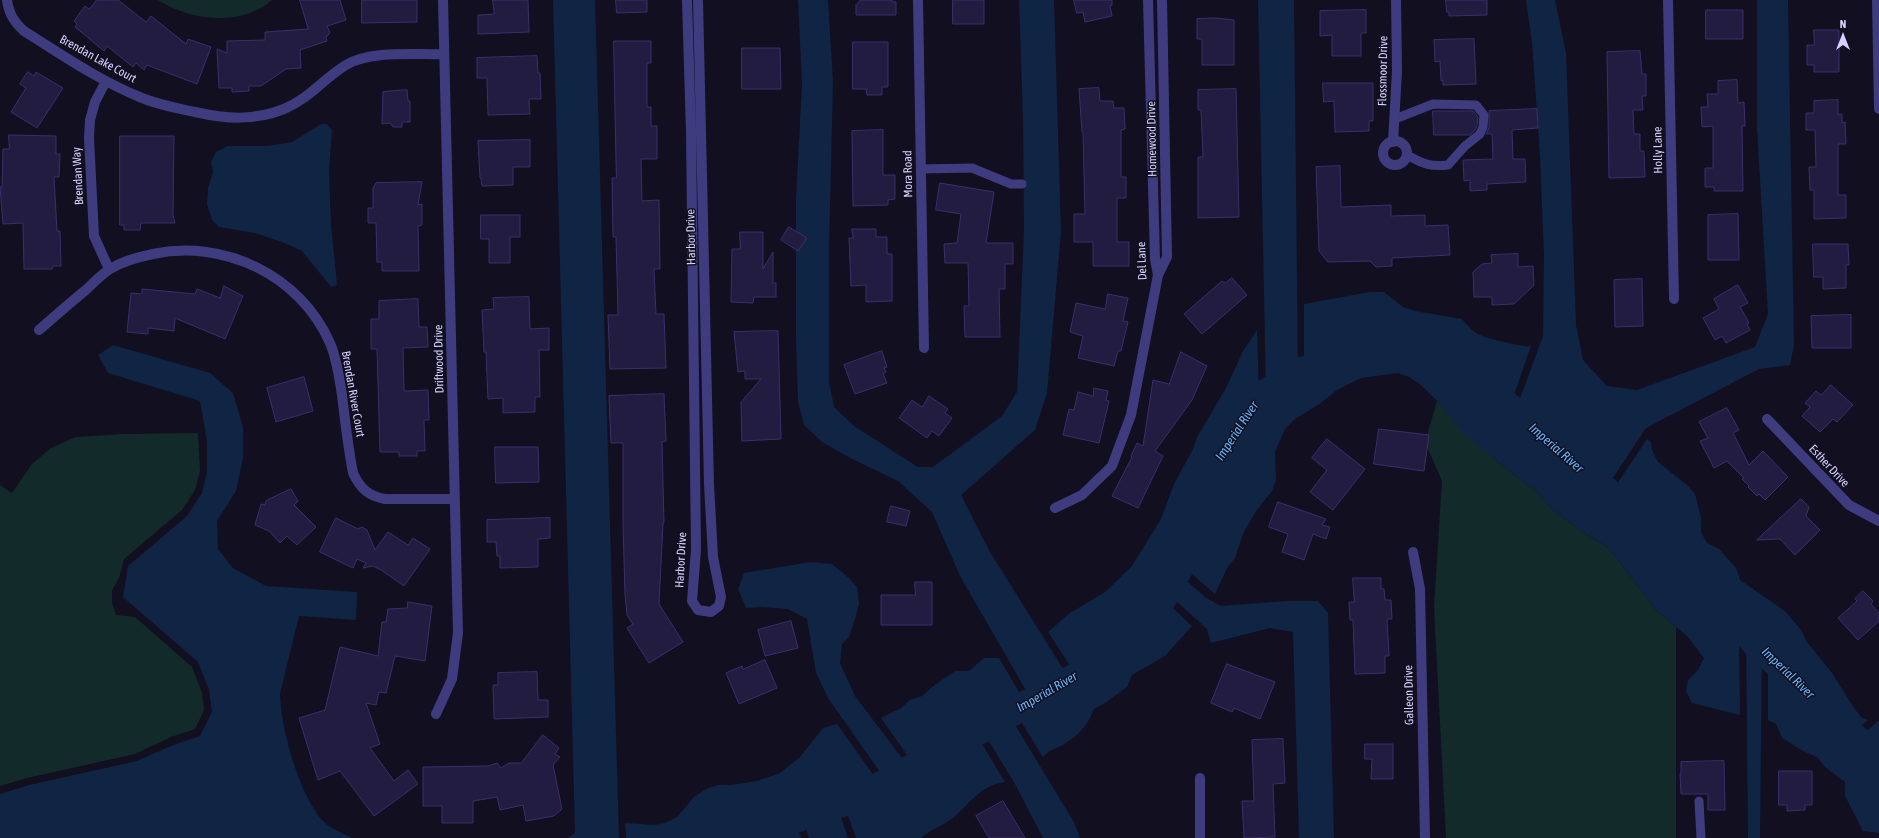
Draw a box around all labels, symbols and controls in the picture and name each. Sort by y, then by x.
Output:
north arrow [1823,16,1863,56]
text: N [1840,18,1846,30]
street label: Brendan Lake Court [57,32,139,86]
street label: Flossmoor Drive [1375,36,1391,106]
street label: Homewood Drive [1144,101,1160,177]
street label: Holly Lane [1650,126,1666,174]
street label: Brendan Way [69,147,87,205]
street label: Mora Road [900,150,916,198]
street label: Harbor Drive [683,209,699,265]
street label: Del Lane [1134,242,1150,280]
street label: Driftwood Drive [431,325,447,393]
street label: Brendan River Court [338,350,368,438]
water label: Imperial River [1212,399,1262,463]
water label: Imperial River [1525,420,1587,476]
street label: Esther Drive [1806,442,1852,490]
street label: Harbor Drive [672,532,690,588]
water label: Imperial River [1758,644,1818,702]
street label: Galleon Drive [1401,665,1417,725]
water label: Imperial River [1014,668,1080,716]

